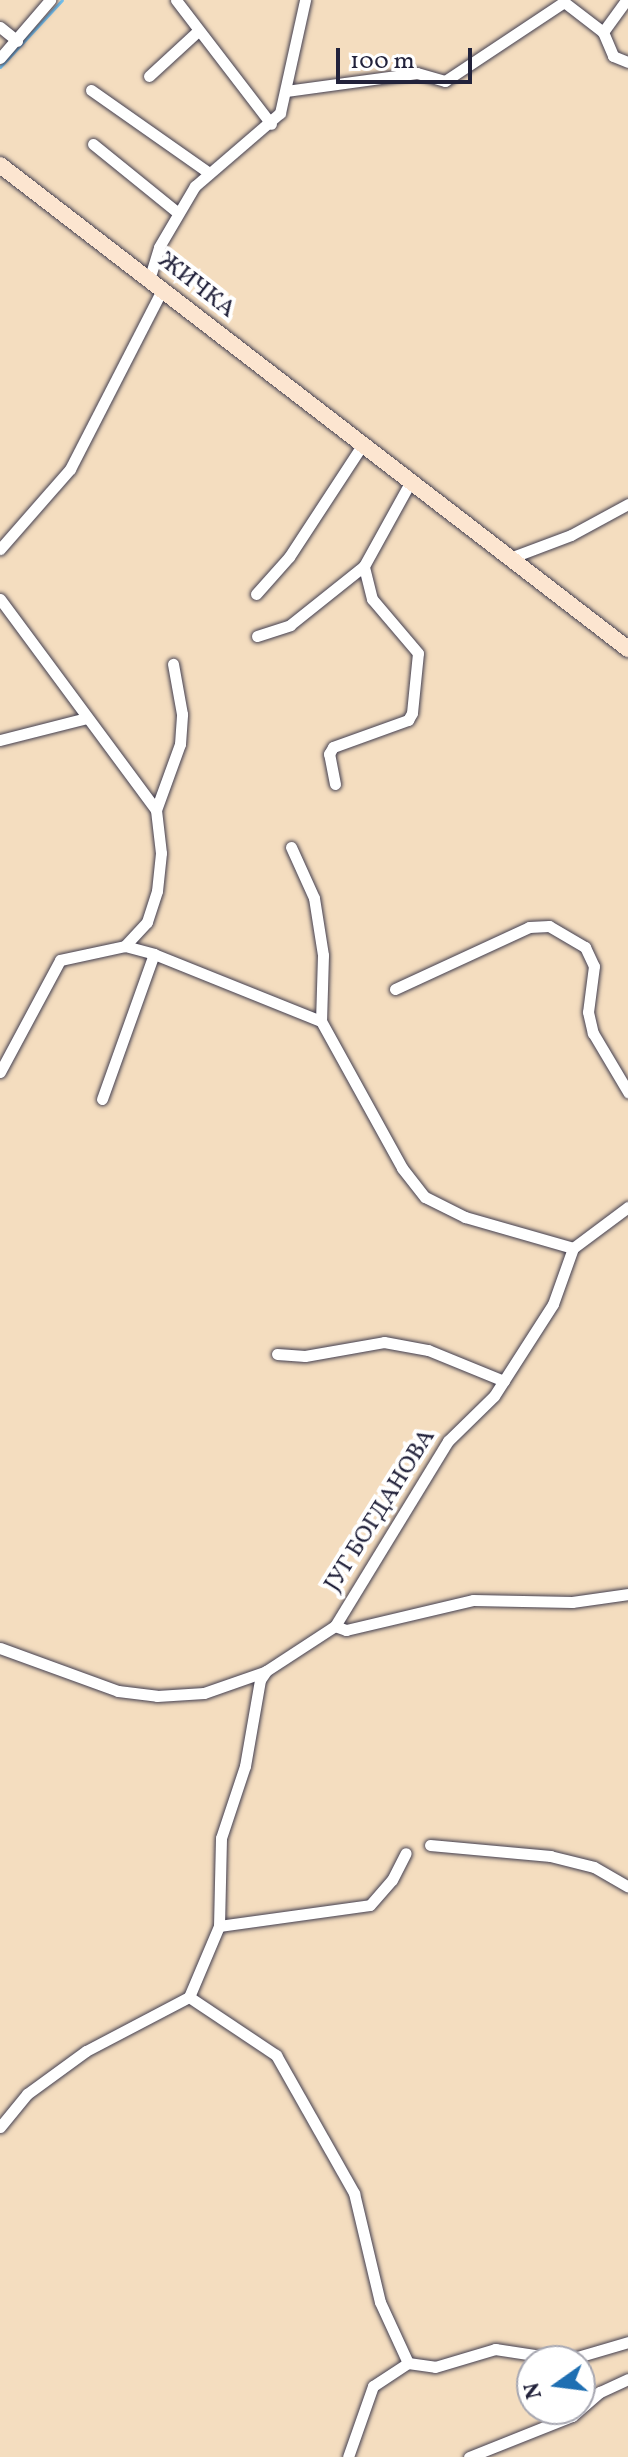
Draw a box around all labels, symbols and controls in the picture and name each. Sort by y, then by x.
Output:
scale bar [340,32,476,82]
text: 100 m [350,45,415,79]
street label: ЖИЧКА [152,247,240,325]
street label: ЈУГ БОГДАНОВА [319,1424,443,1598]
north arrow [516,2345,596,2425]
text: N [517,2379,551,2402]

